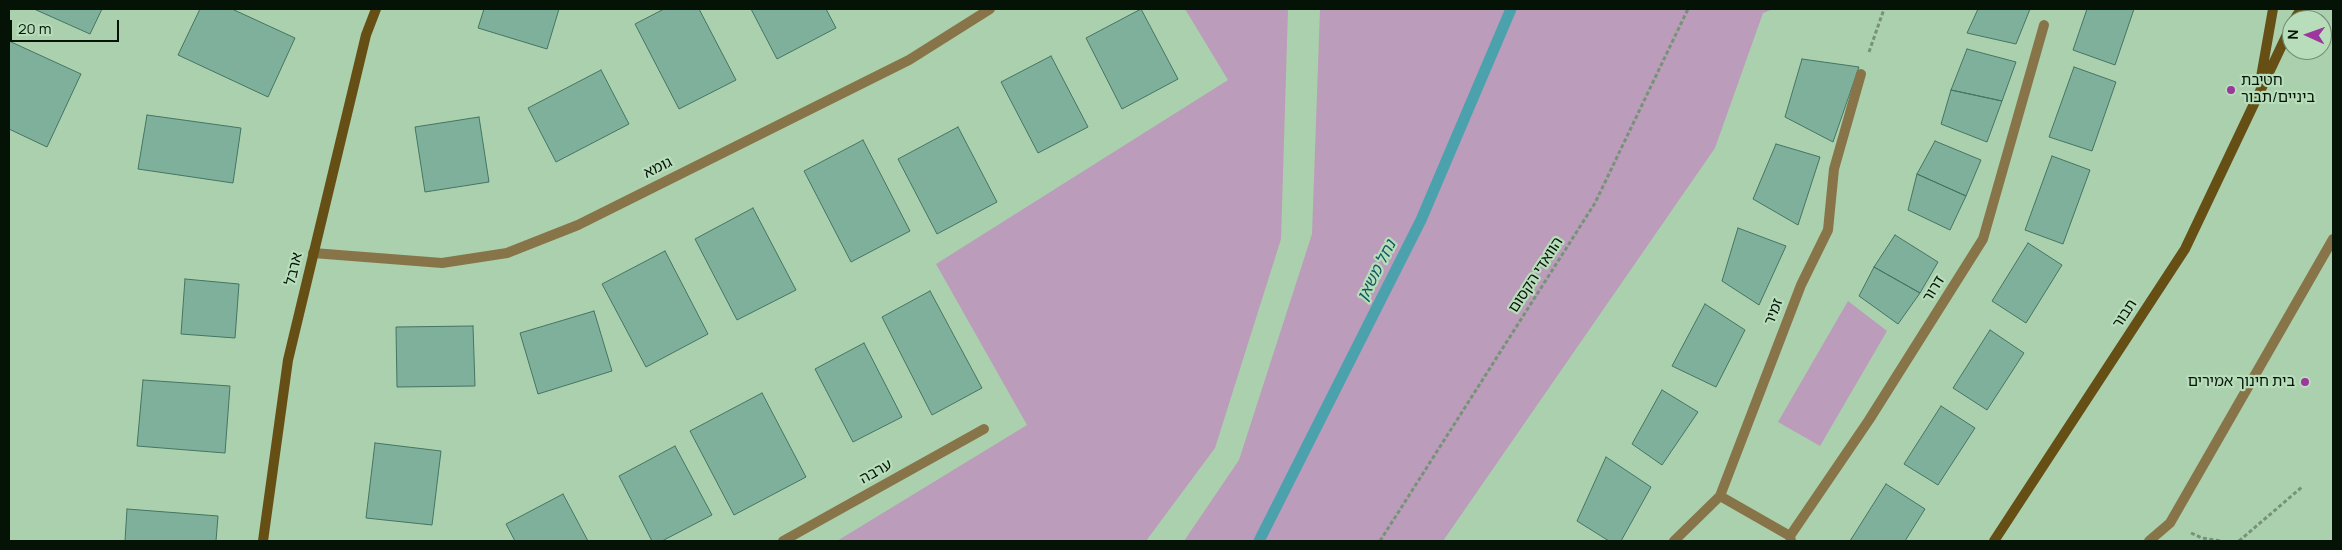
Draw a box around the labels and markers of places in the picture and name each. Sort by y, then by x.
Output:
place label: חטיבת ביניים/תבור [2241,72,2315,107]
marker: חטיבת ביניים/תבור [2225,84,2237,96]
place label: בית חינוך אמירים [2188,373,2295,391]
marker: בית חינוך אמירים [2299,376,2311,388]

